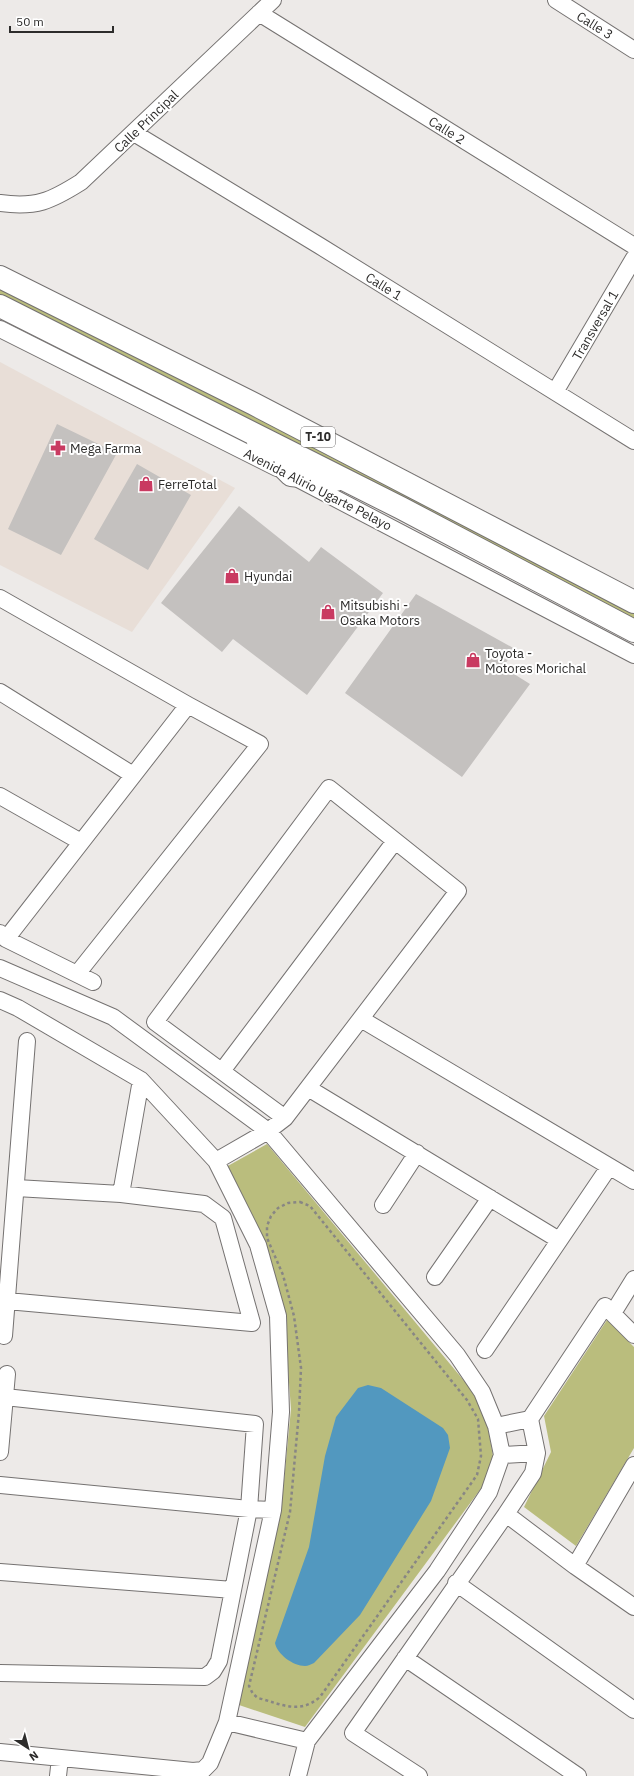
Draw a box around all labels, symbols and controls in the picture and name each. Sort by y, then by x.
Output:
scale bar [10,8,113,34]
street label: Calle 3 [573,8,616,43]
text: 50 m [16,14,44,29]
street label: Calle Principal [111,86,183,156]
street label: Calle 2 [425,113,468,148]
street label: Calle 1 [362,269,405,304]
street label: Transversal 1 [569,287,622,363]
road number: T-10 [301,427,335,447]
pharmacy icon: Mega Farma [49,439,67,457]
place label: Mega Farma [70,440,141,457]
street label: Avenida Alirio Ugarte Pelayo [241,445,395,534]
shop icon: FerreTotal [137,475,155,493]
place label: FerreTotal [158,476,217,493]
shop icon: Hyundai [223,567,241,585]
place label: Hyundai [244,568,292,585]
place label: Mitsubishi - Osaka Motors [340,597,420,629]
shop icon: Mitsubishi - Osaka Motors [319,603,337,621]
place label: Toyota - Motores Morichal [485,645,587,677]
shop icon: Toyota - Motores Morichal [464,651,482,669]
north arrow [8,1728,48,1768]
text: N [27,1748,41,1764]

